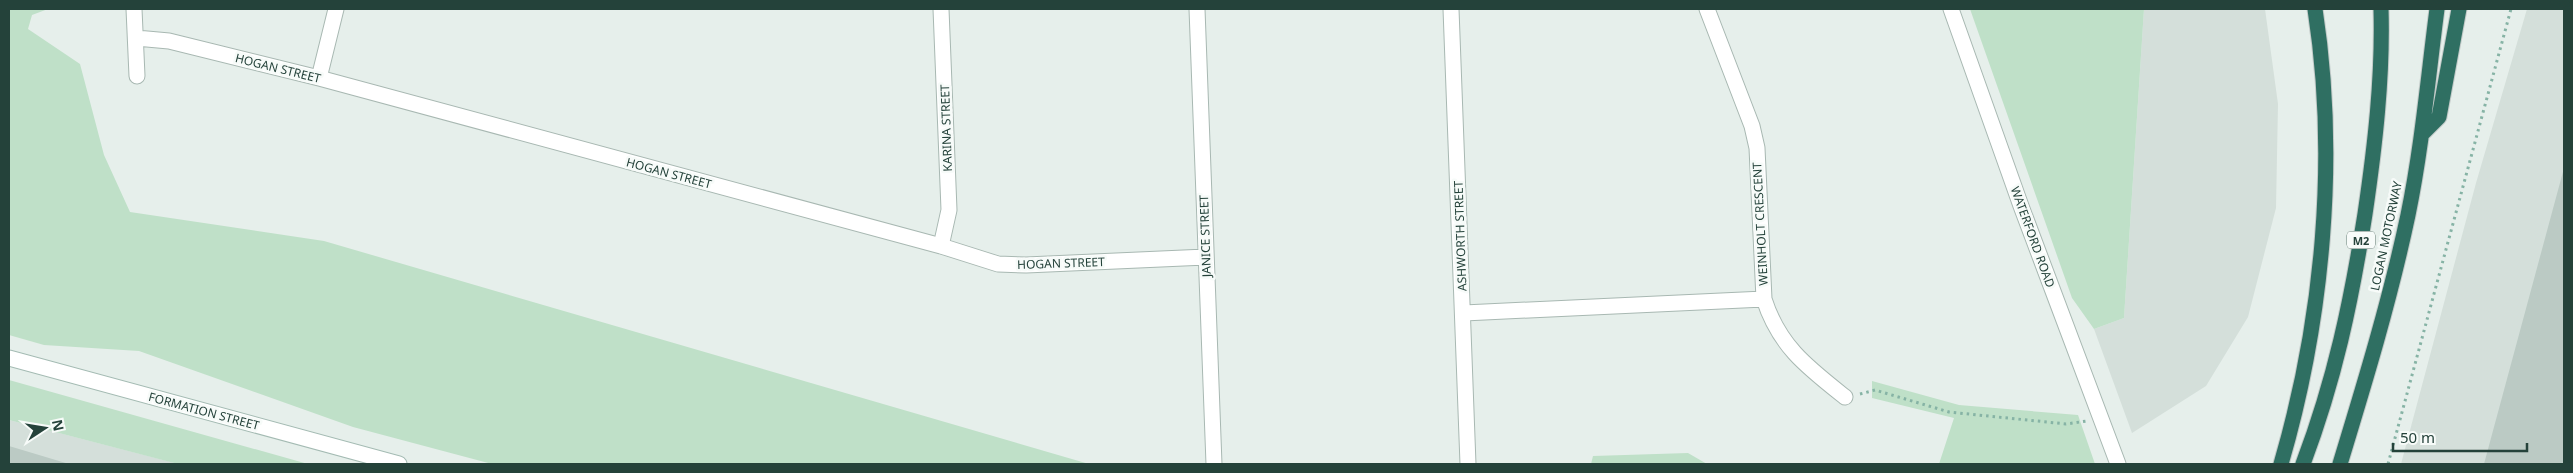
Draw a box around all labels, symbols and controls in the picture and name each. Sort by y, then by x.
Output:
street label: HOGAN STREET [233,49,323,87]
street label: KARINA STREET [936,84,956,172]
street label: HOGAN STREET [624,153,714,193]
street label: WEINHOLT CRESCENT [1748,162,1772,286]
street label: LOGAN MOTORWAY [2366,179,2406,292]
street label: ASHWORTH STREET [1450,180,1470,291]
street label: WATERFORD ROAD [2007,184,2059,290]
street label: JANICE STREET [1195,194,1215,278]
road number: M2 [2347,232,2375,248]
street label: HOGAN STREET [1017,253,1105,273]
street label: FORMATION STREET [147,388,262,434]
north arrow [20,403,70,453]
text: N [48,418,69,433]
scale bar [2393,420,2527,452]
text: 50 m [2400,427,2435,447]

